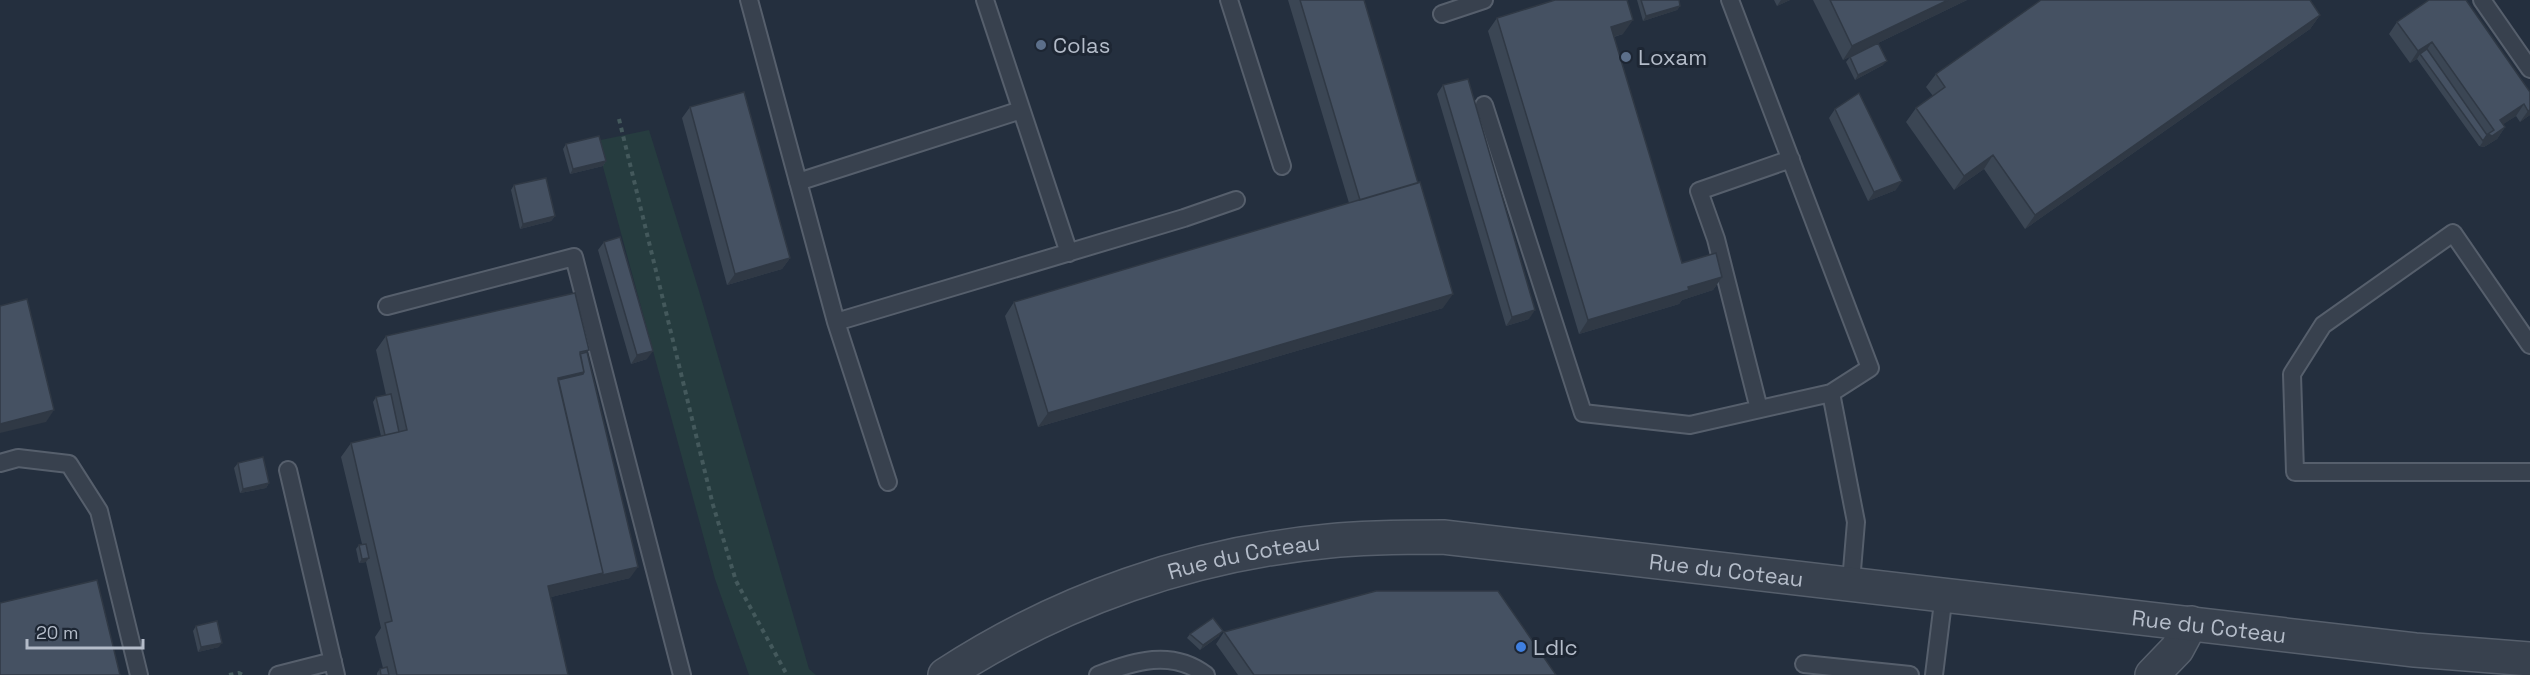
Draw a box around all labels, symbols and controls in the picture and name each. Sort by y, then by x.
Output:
place label: Colas [1053,31,1110,59]
marker: Colas [1034,38,1048,52]
place label: Loxam [1638,43,1707,71]
marker: Loxam [1619,50,1633,64]
street label: Rue du Coteau [1164,528,1322,586]
street label: Rue du Coteau [1648,547,1805,593]
street label: Rue du Coteau [2130,603,2288,649]
scale bar [27,612,142,650]
text: 20 m [36,621,79,644]
place label: Ldlc [1533,633,1578,661]
marker: Ldlc [1514,640,1528,654]

